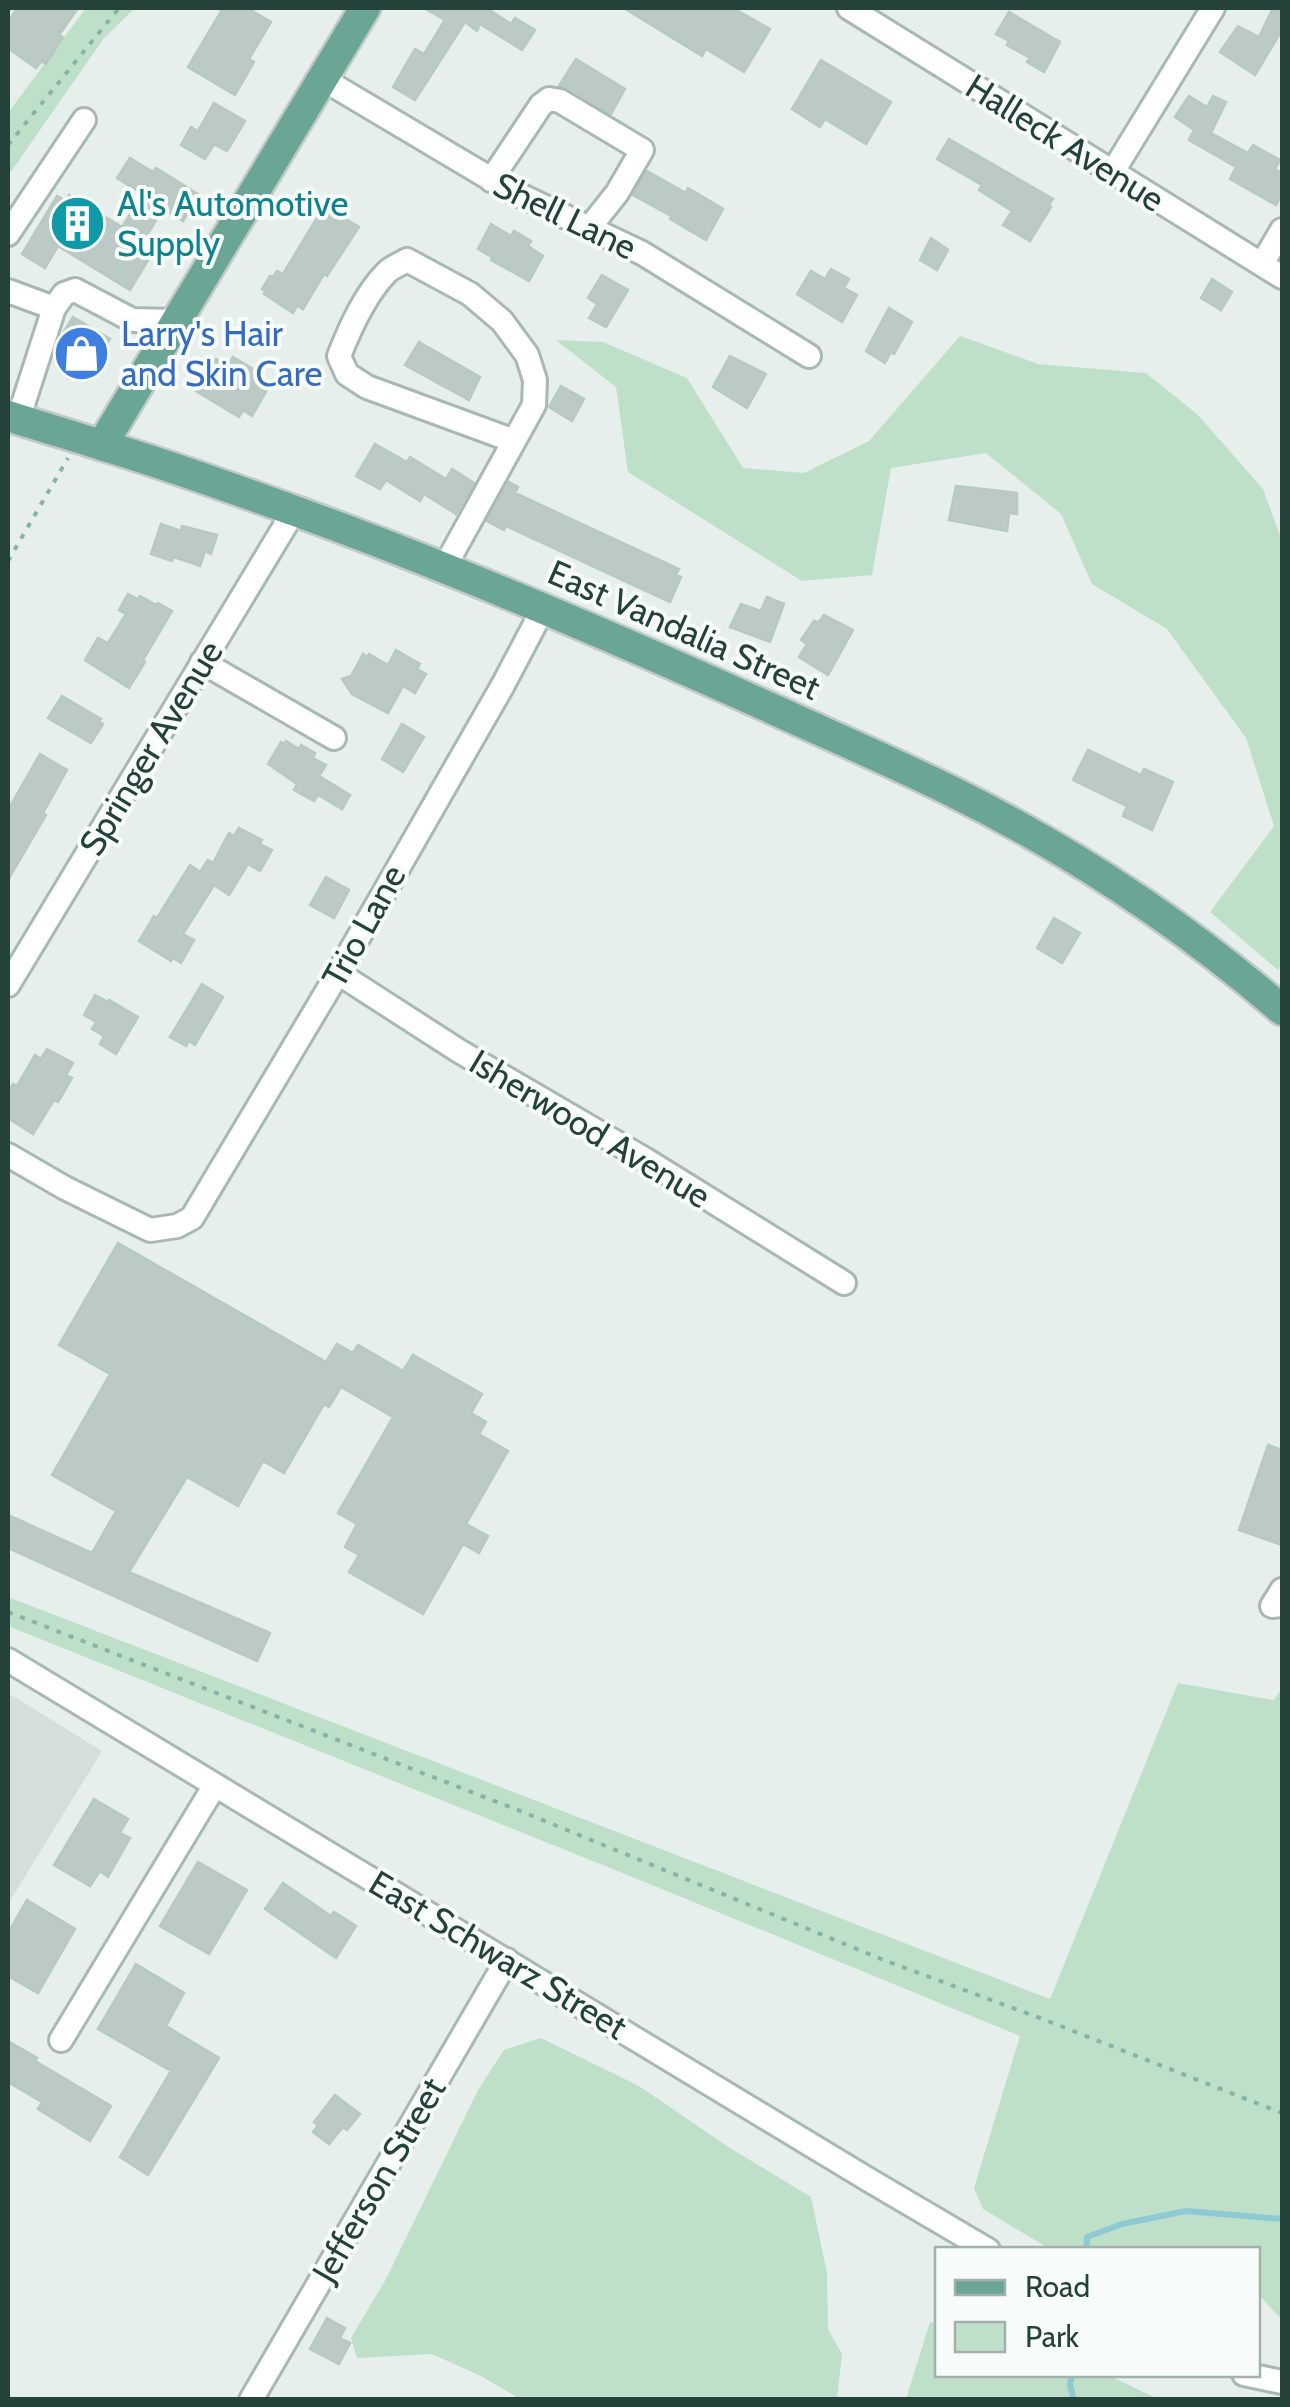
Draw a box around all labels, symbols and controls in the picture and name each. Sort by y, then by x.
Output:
street label: Halleck Avenue [958,64,1172,221]
street label: Shell Lane [487,163,644,268]
place label: Al's Automotive Supply [117,182,348,265]
building icon: Al's Automotive Supply [48,194,108,254]
place label: Larry's Hair and Skin Care [121,312,322,395]
shop icon: Larry's Hair and Skin Care [52,324,112,384]
street label: East Vandalia Street [542,550,827,709]
street label: Springer Avenue [70,633,232,863]
street label: Trio Lane [313,857,415,994]
street label: Isherwood Avenue [462,1040,718,1217]
street label: East Schwarz Street [362,1861,635,2048]
street label: Jefferson Street [302,2070,455,2291]
legend [935,2247,1260,2377]
text: Road [1025,2268,1090,2305]
text: Park [1025,2318,1080,2355]

